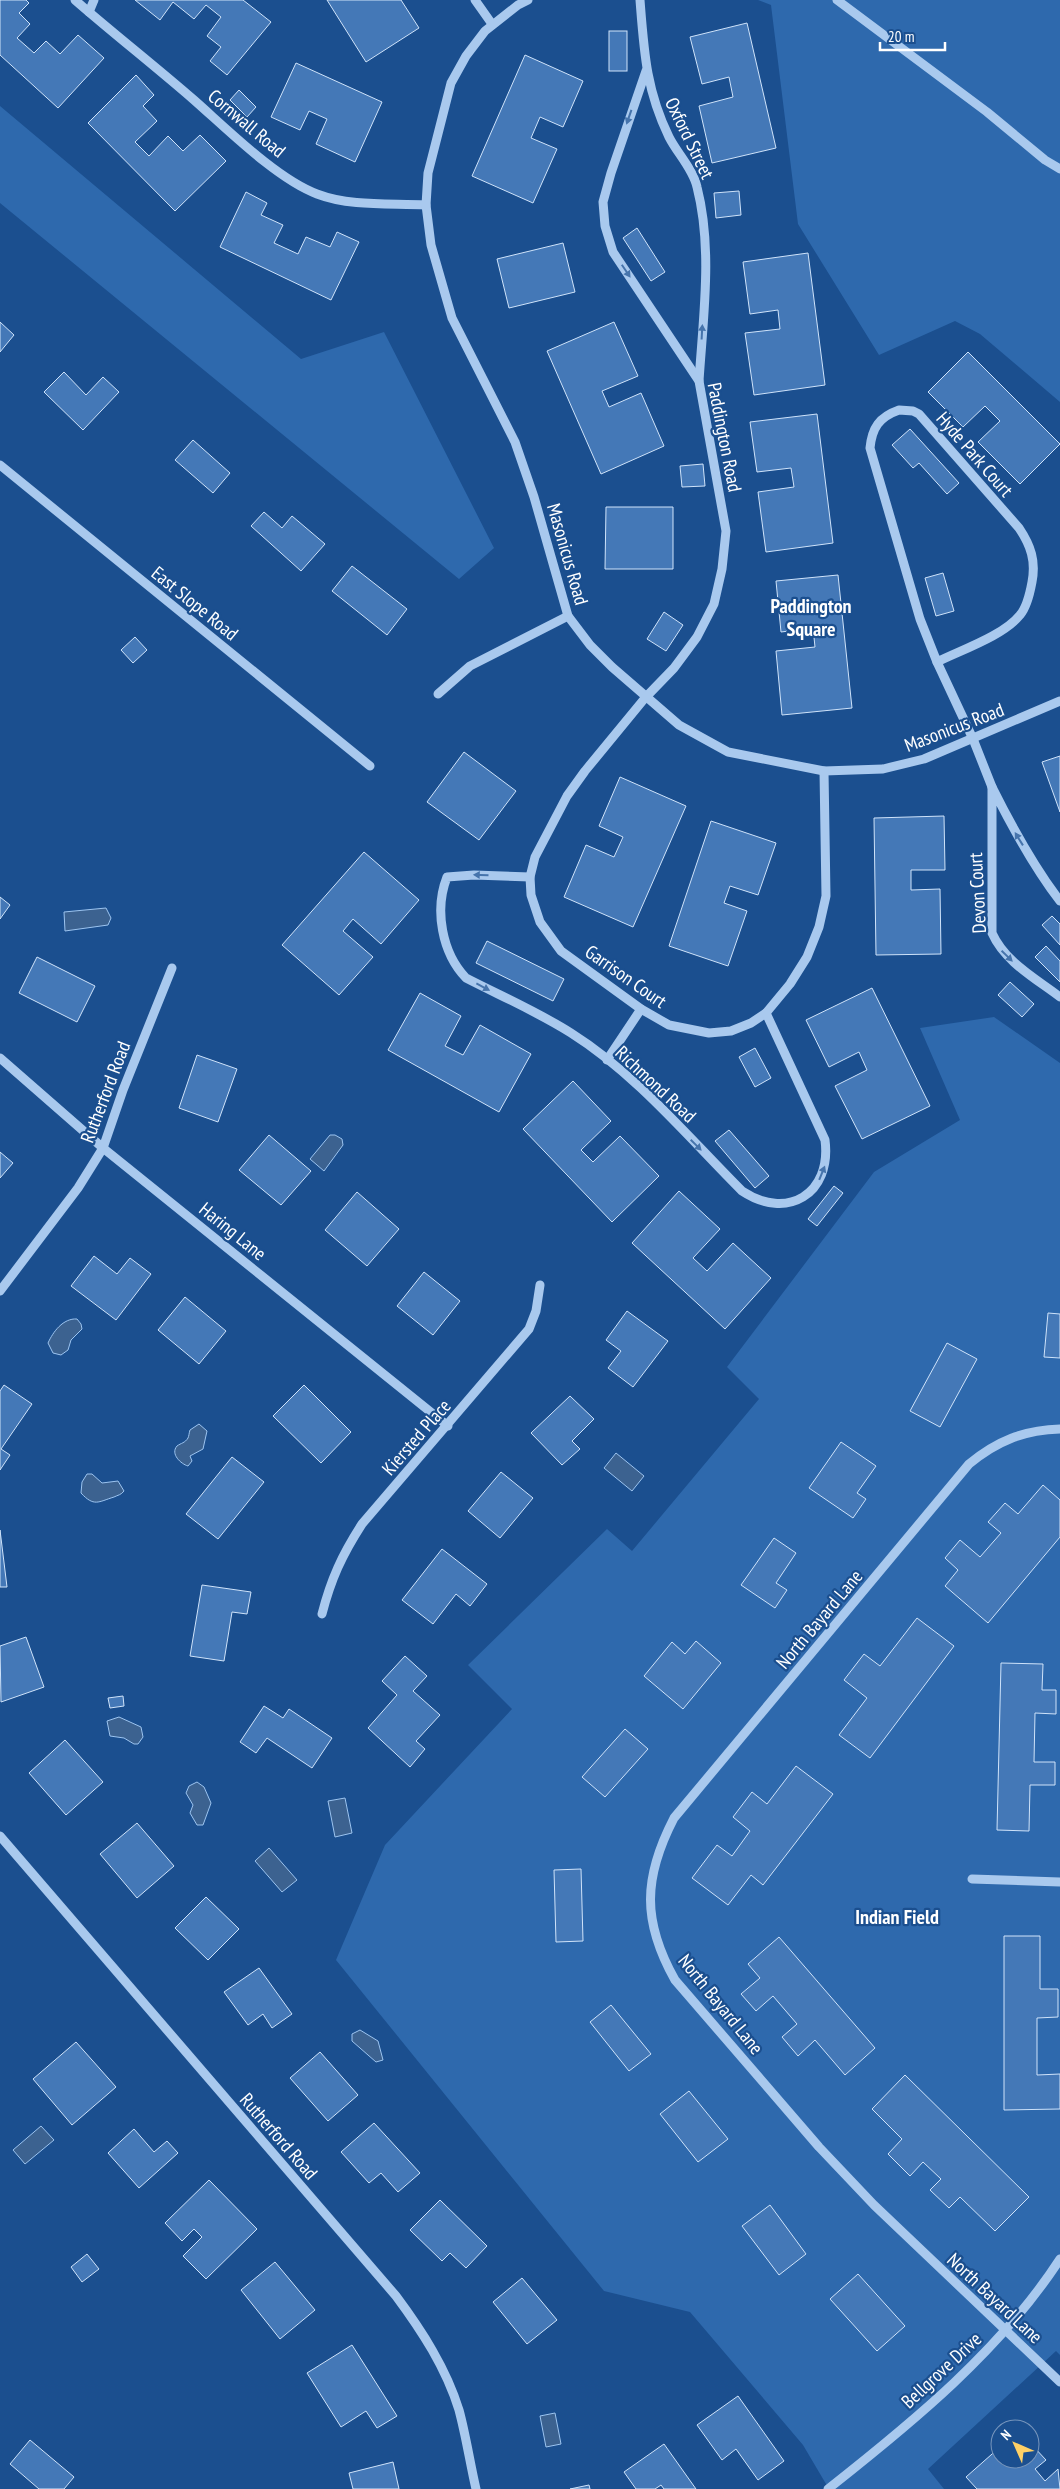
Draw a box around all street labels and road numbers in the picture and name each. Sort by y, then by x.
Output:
street label: Cornwall Road [203,84,291,162]
street label: Oxford Street [660,93,720,183]
street label: Paddington Road [703,380,747,494]
street label: Hyde Park Court [932,407,1019,502]
street label: Masonicus Road [542,500,594,608]
street label: East Slope Road [147,561,243,645]
street label: Masonicus Road [901,697,1007,757]
street label: Devon Court [963,851,991,934]
street label: Garrison Court [581,939,672,1013]
street label: Rutherford Road [75,1038,135,1146]
street label: Richmond Road [611,1040,701,1128]
street label: Haring Lane [195,1197,271,1265]
street label: Kiersted Place [376,1394,456,1480]
street label: North Bayard Lane [771,1564,867,1673]
street label: North Bayard Lane [673,1949,769,2059]
street label: Rutherford Road [235,2088,323,2184]
street label: North Bayard Lane [942,2248,1048,2348]
street label: Bellgrove Drive [896,2327,986,2413]

